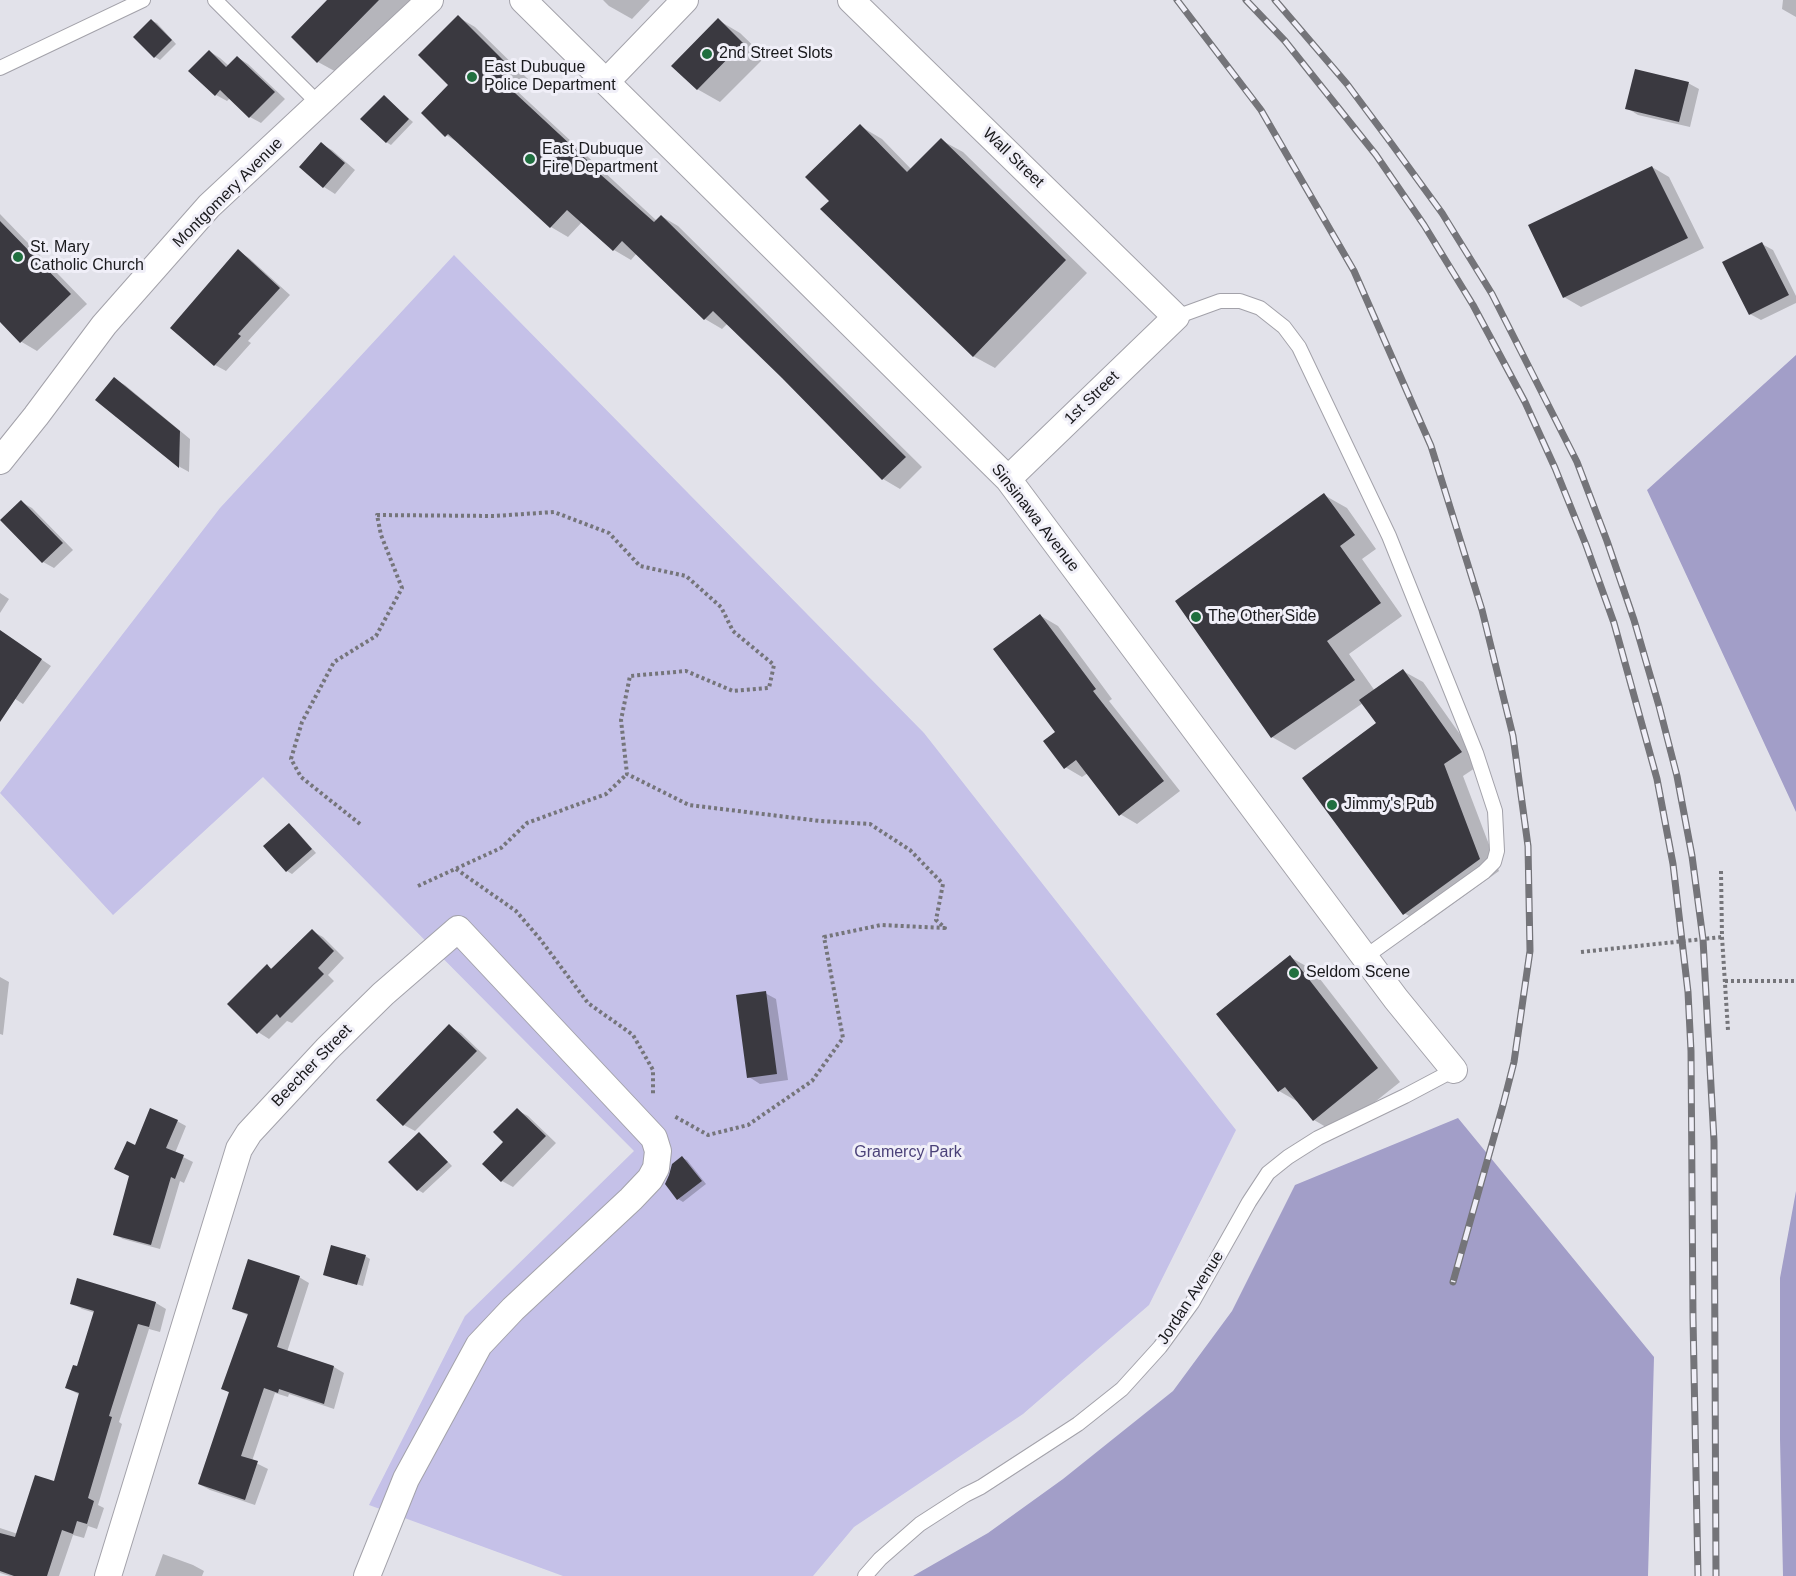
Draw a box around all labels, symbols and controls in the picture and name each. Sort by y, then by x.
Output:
place label: 2nd Street Slots [719,44,833,64]
marker: 2nd Street Slots [700,47,714,61]
place label: East Dubuque Police Department [484,58,616,96]
marker: East Dubuque Police Department [465,70,479,84]
street label: Wall Street [978,124,1048,192]
street label: Montgomery Avenue [169,134,287,252]
place label: East Dubuque Fire Department [542,140,658,178]
marker: East Dubuque Fire Department [523,152,537,166]
place label: St. Mary Catholic Church [30,238,144,276]
marker: St. Mary Catholic Church [11,250,25,264]
street label: 1st Street [1061,367,1123,429]
street label: Sinsinawa Avenue [987,460,1083,576]
place label: The Other Side [1208,607,1316,627]
marker: The Other Side [1189,610,1203,624]
place label: Jimmy's Pub [1344,795,1434,815]
marker: Jimmy's Pub [1325,798,1339,812]
place label: Seldom Scene [1306,963,1410,983]
marker: Seldom Scene [1287,966,1301,980]
street label: Beecher Street [268,1021,356,1111]
park label: Gramercy Park [854,1143,962,1163]
street label: Jordan Avenue [1154,1248,1228,1348]

